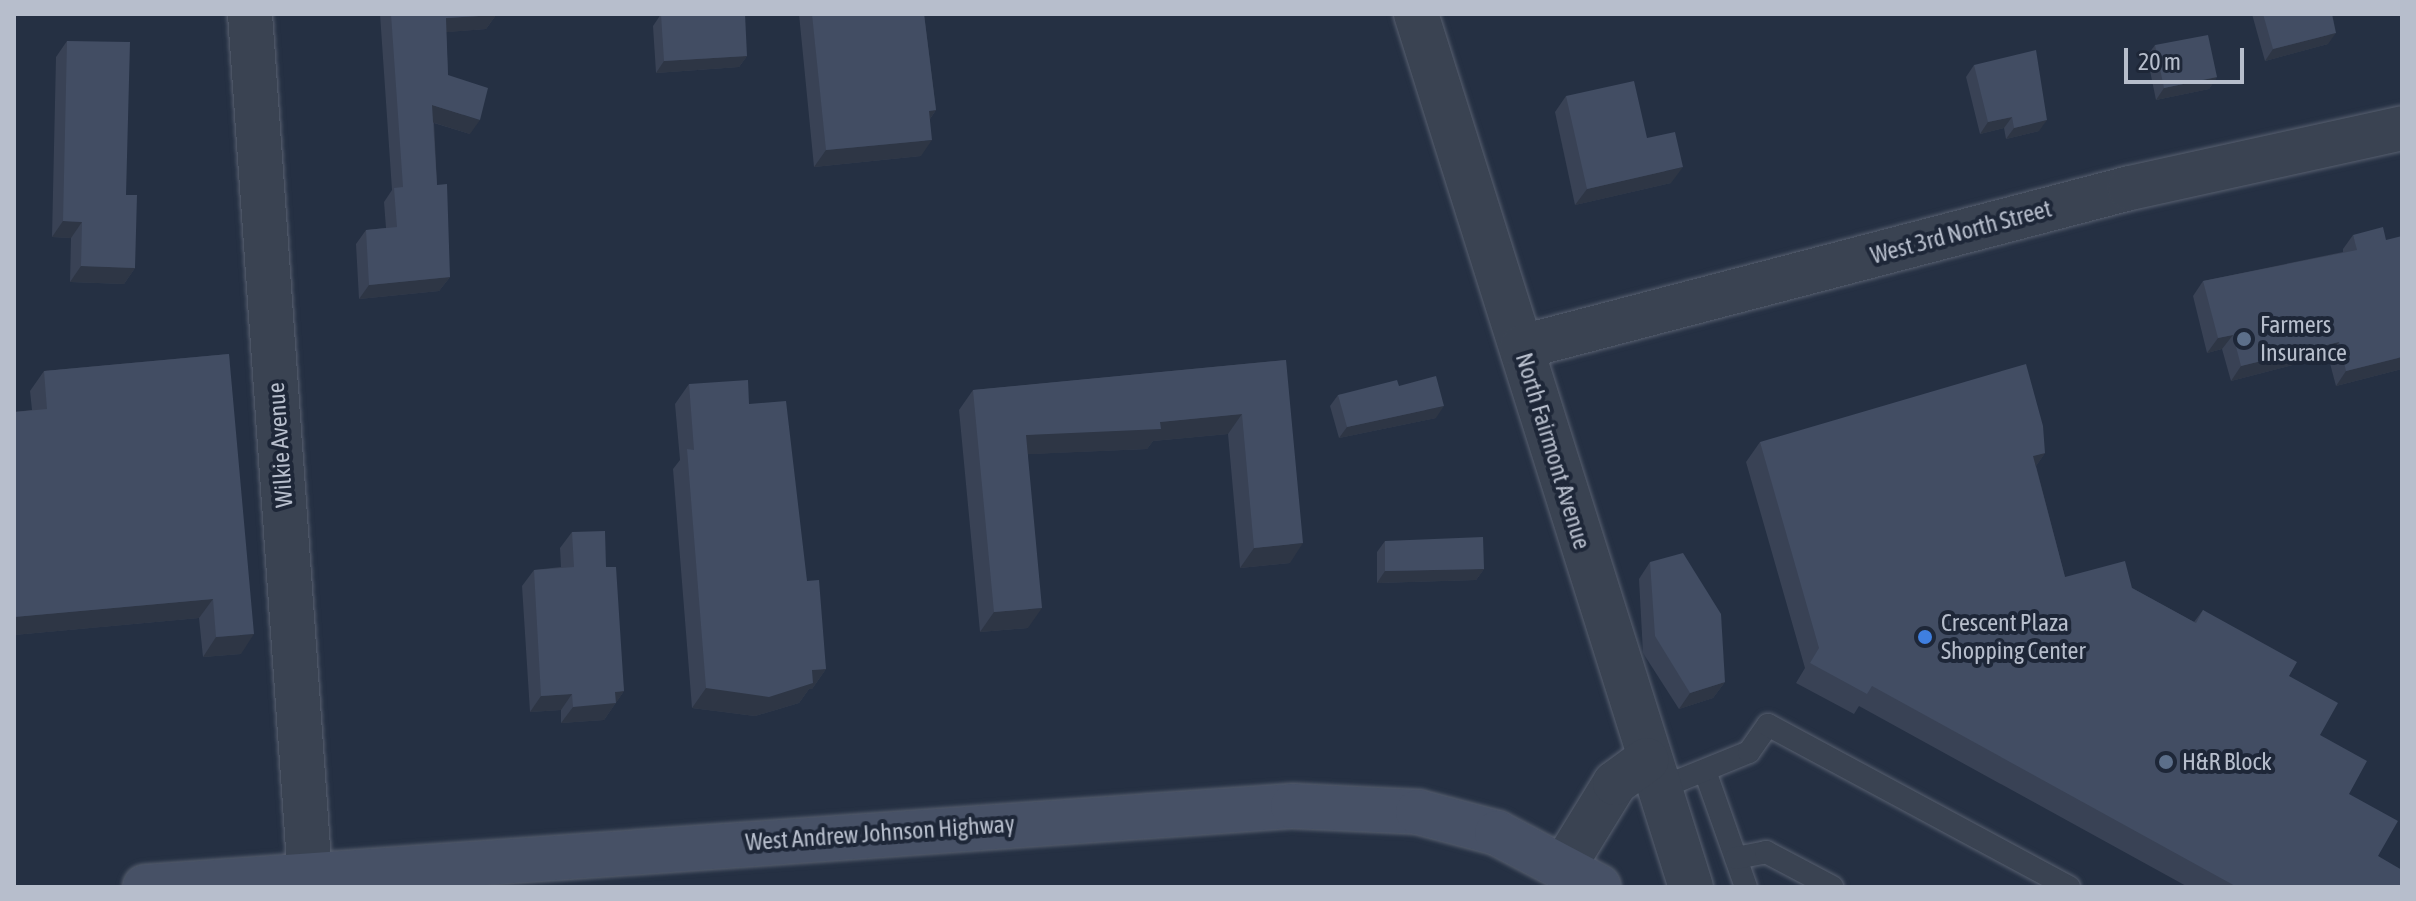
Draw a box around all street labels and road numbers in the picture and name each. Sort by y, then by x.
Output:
street label: West 3rd North Street [1867,194,2055,270]
street label: North Fairmont Avenue [1509,349,1597,553]
street label: Wilkie Avenue [261,382,299,508]
street label: West Andrew Johnson Highway [744,809,1016,857]

